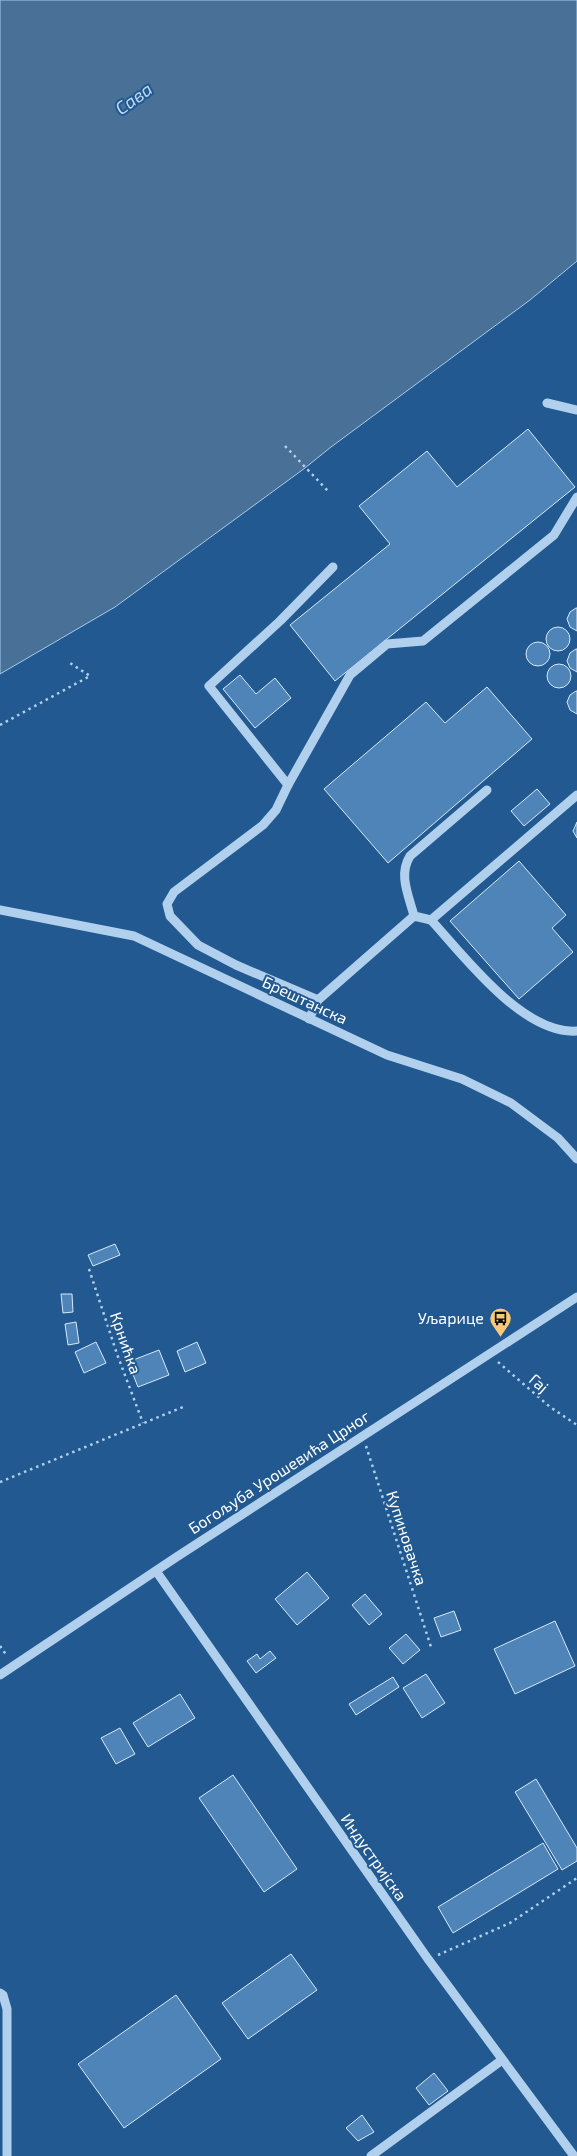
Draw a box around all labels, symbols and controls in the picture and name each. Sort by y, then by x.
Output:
water label: Сава [110,77,156,119]
street label: Брештанска [260,972,351,1028]
bus stop icon: Уљарице [488,1306,512,1337]
place label: Уљарице [418,1308,484,1327]
street label: Крнићка [107,1309,146,1376]
street label: Гај [525,1369,553,1397]
street label: Богољуба Урошевића Црног [185,1406,374,1538]
street label: Купиновачка [382,1488,432,1588]
street label: Индустријска [337,1810,411,1904]

